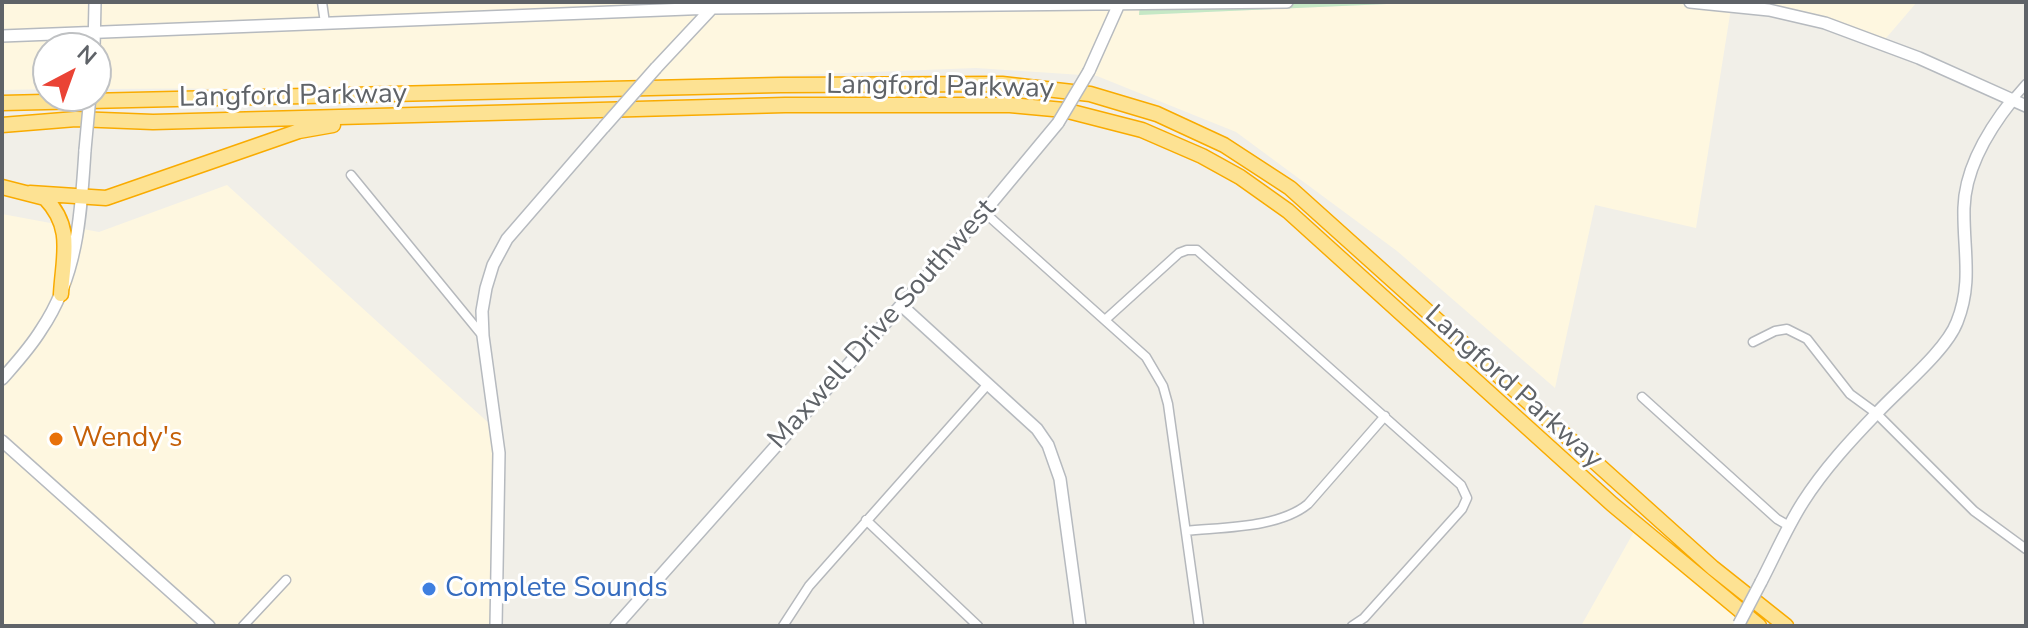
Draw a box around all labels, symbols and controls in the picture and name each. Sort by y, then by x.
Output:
north arrow [32,32,112,112]
text: N [70,39,102,72]
street label: Langford Parkway [826,69,1054,107]
street label: Langford Parkway [179,78,407,116]
street label: Maxwell Drive Southwest [762,193,1004,457]
street label: Langford Parkway [1417,299,1609,477]
place label: Wendy's [72,422,182,456]
marker: Wendy's [47,430,65,448]
place label: Complete Sounds [445,572,668,606]
marker: Complete Sounds [420,580,438,598]

